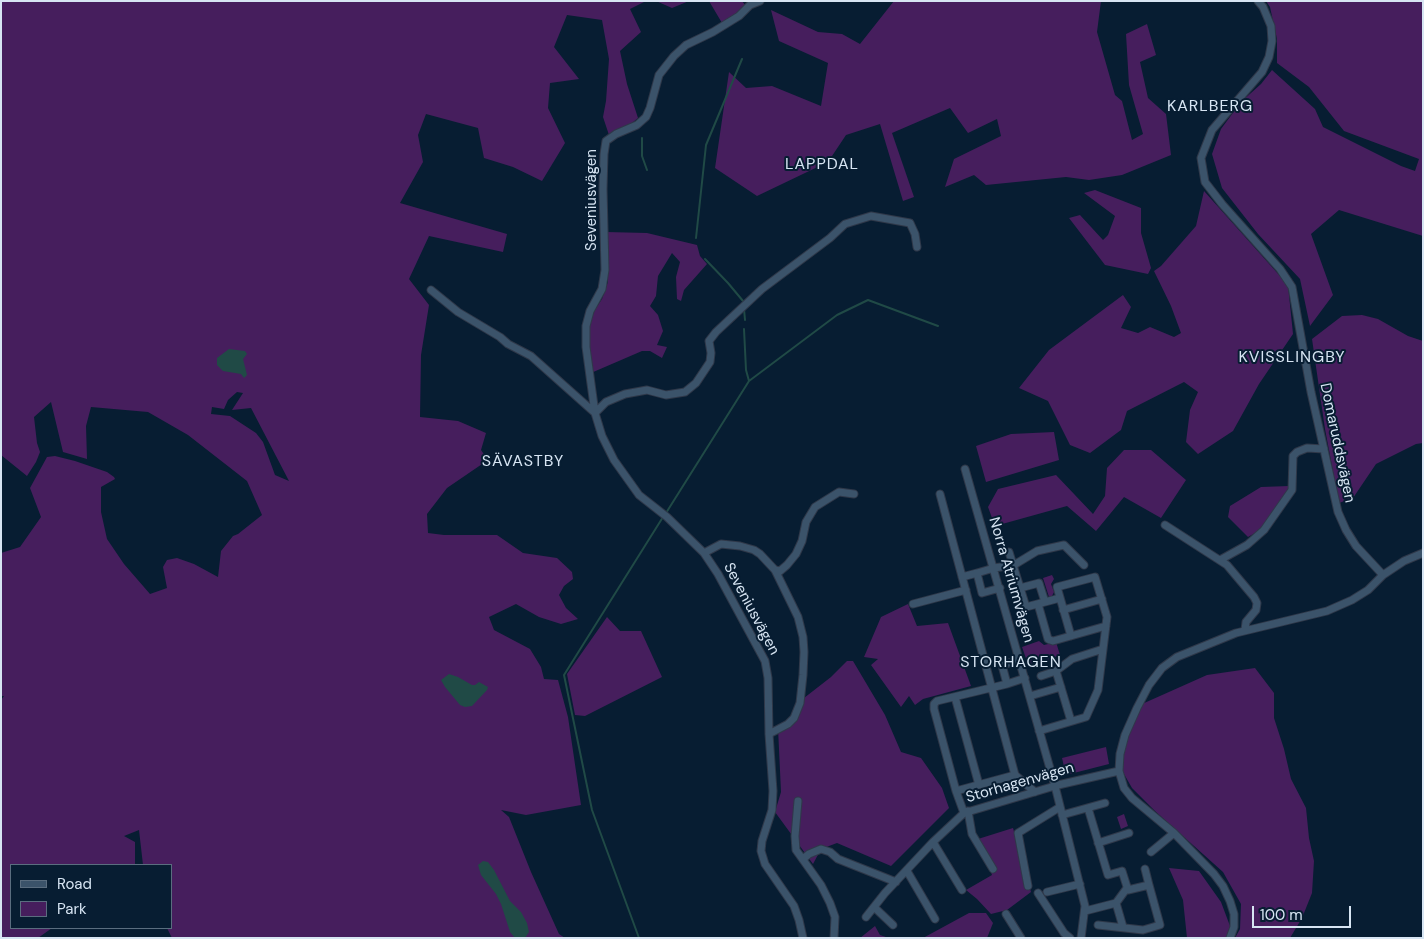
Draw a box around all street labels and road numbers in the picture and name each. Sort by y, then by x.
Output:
street label: Seveniusvägen [583,149,601,251]
street label: Domaruddsvägen [1316,382,1358,504]
street label: Norra Atriumvägen [984,515,1038,645]
street label: Seveniusvägen [719,560,783,658]
street label: Storhagenvägen [964,759,1076,807]

